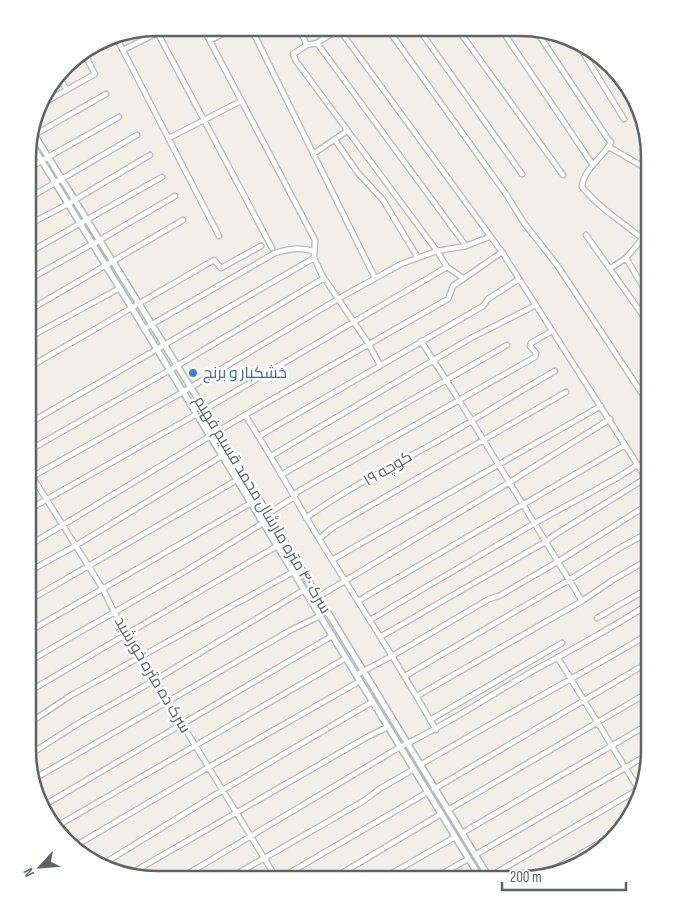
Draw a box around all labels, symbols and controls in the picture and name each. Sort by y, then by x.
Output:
place label: خشکبار و برنج [203,364,287,384]
marker: خشکبار و برنج [187,367,199,379]
street label: سرک ۴۰ متره مارشال محمد قسیم فهیم [188,393,335,618]
street label: کوچه ۱۹ [360,447,416,491]
street label: سرک ده متره خورشید [110,613,194,737]
north arrow [15,842,65,892]
scale bar [502,860,626,892]
text: N [19,865,38,880]
text: 200 m [510,868,542,887]

